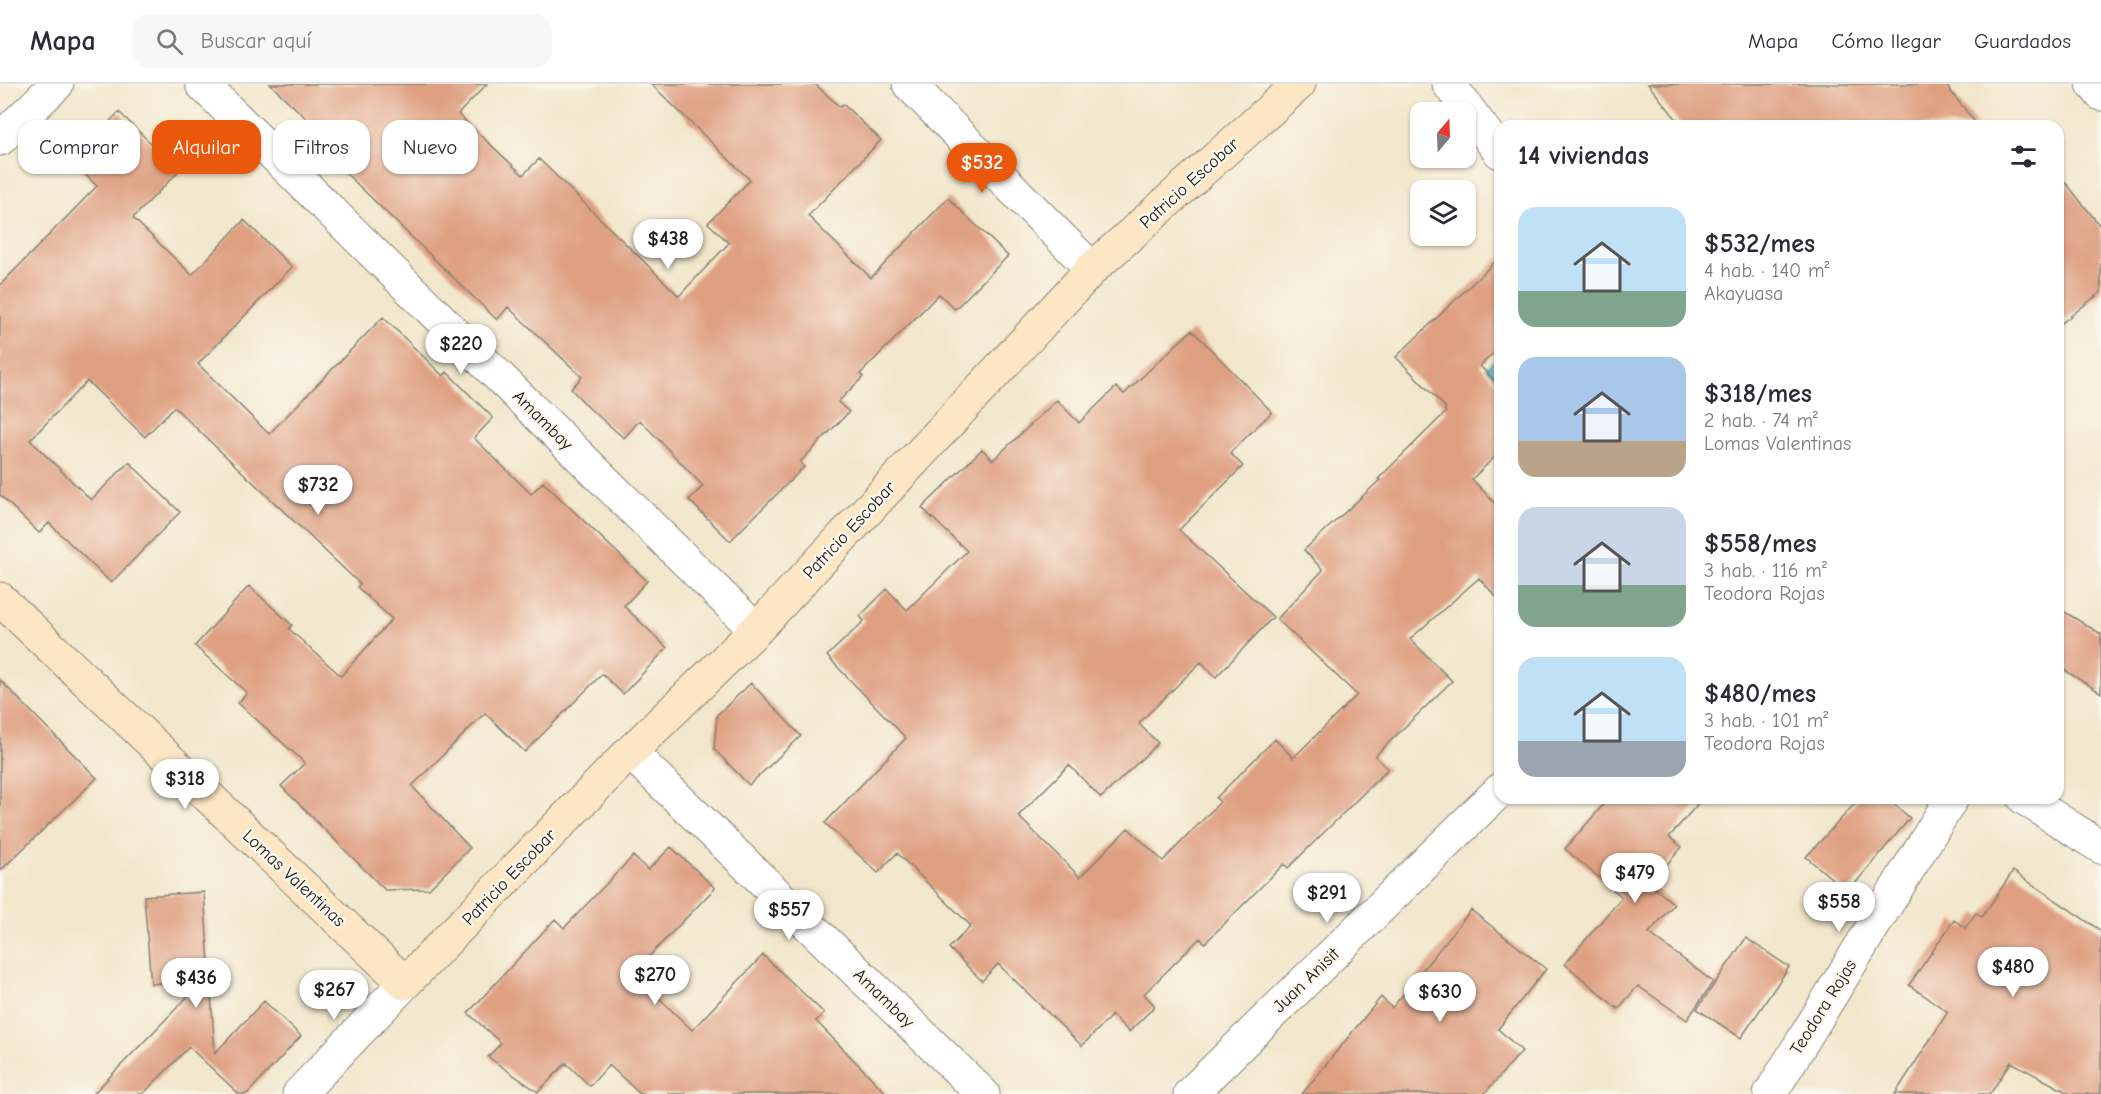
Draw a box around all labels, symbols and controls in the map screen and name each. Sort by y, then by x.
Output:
search box [132,14,552,68]
text: Mapa [30,25,96,57]
icon: search [153,25,186,58]
text: Buscar aquí [201,28,312,54]
text: Mapa [1748,29,1798,53]
text: Cómo llegar [1831,29,1941,53]
text: Guardados [1974,29,2071,53]
north arrow [1410,102,1476,168]
map controls [1410,102,1476,246]
chip: Comprar [18,120,140,174]
chip: Alquilar [152,120,261,174]
chip: Filtros [273,120,370,174]
chip: Nuevo [382,120,478,174]
street label: Patricio Escobar [1136,133,1244,233]
icon: filters [2007,140,2040,173]
text: 14 viviendas [1518,141,1649,171]
pin: $532 [946,143,1018,194]
text: $532 [961,151,1003,174]
button: layers [1410,180,1476,246]
pin: $438 [632,219,704,270]
text: $438 [647,227,689,250]
text: $532/mes [1704,229,1815,259]
icon: home [1566,231,1638,303]
text: 4 hab. · 140 m² [1704,259,1829,282]
text: Akayuasa [1704,282,1783,305]
pin: $220 [425,324,497,375]
text: $220 [439,332,483,355]
text: $318/mes [1704,379,1812,409]
icon: home [1566,381,1638,453]
street label: Amambay [508,386,578,455]
text: 2 hab. · 74 m² [1704,409,1818,432]
text: Lomas Valentinas [1704,432,1851,455]
pin: $732 [282,465,354,516]
text: $732 [298,473,338,496]
street label: Patricio Escobar [799,477,901,584]
text: $558/mes [1704,529,1816,559]
icon: home [1566,531,1638,603]
text: 3 hab. · 116 m² [1704,559,1827,582]
text: Teodora Rojas [1704,582,1825,605]
text: $480/mes [1704,679,1816,709]
icon: home [1566,681,1638,753]
text: 3 hab. · 101 m² [1704,709,1828,732]
text: Teodora Rojas [1704,732,1825,755]
pin: $318 [149,759,221,810]
text: $318 [165,767,205,790]
street label: Patricio Escobar [458,824,561,930]
street label: Lomas Valentinas [238,825,349,931]
pin: $479 [1599,853,1671,904]
text: $479 [1615,861,1655,884]
pin: $291 [1291,873,1363,924]
text: $291 [1307,881,1347,904]
pin: $558 [1803,882,1875,933]
pin: $557 [753,890,825,941]
text: $558 [1817,890,1861,913]
text: $557 [768,898,810,921]
street label: Juan Anisit [1269,943,1344,1017]
pin: $480 [1977,947,2049,998]
pin: $270 [619,955,691,1006]
text: $480 [1991,955,2035,978]
street label: Teodora Rojas [1786,956,1861,1059]
pin: $436 [160,958,232,1009]
text: $270 [634,963,676,986]
street label: Amambay [849,964,919,1033]
text: $436 [175,966,217,989]
pin: $267 [298,970,370,1021]
pin: $630 [1404,972,1476,1023]
text: $267 [313,978,355,1001]
text: $630 [1418,980,1462,1003]

